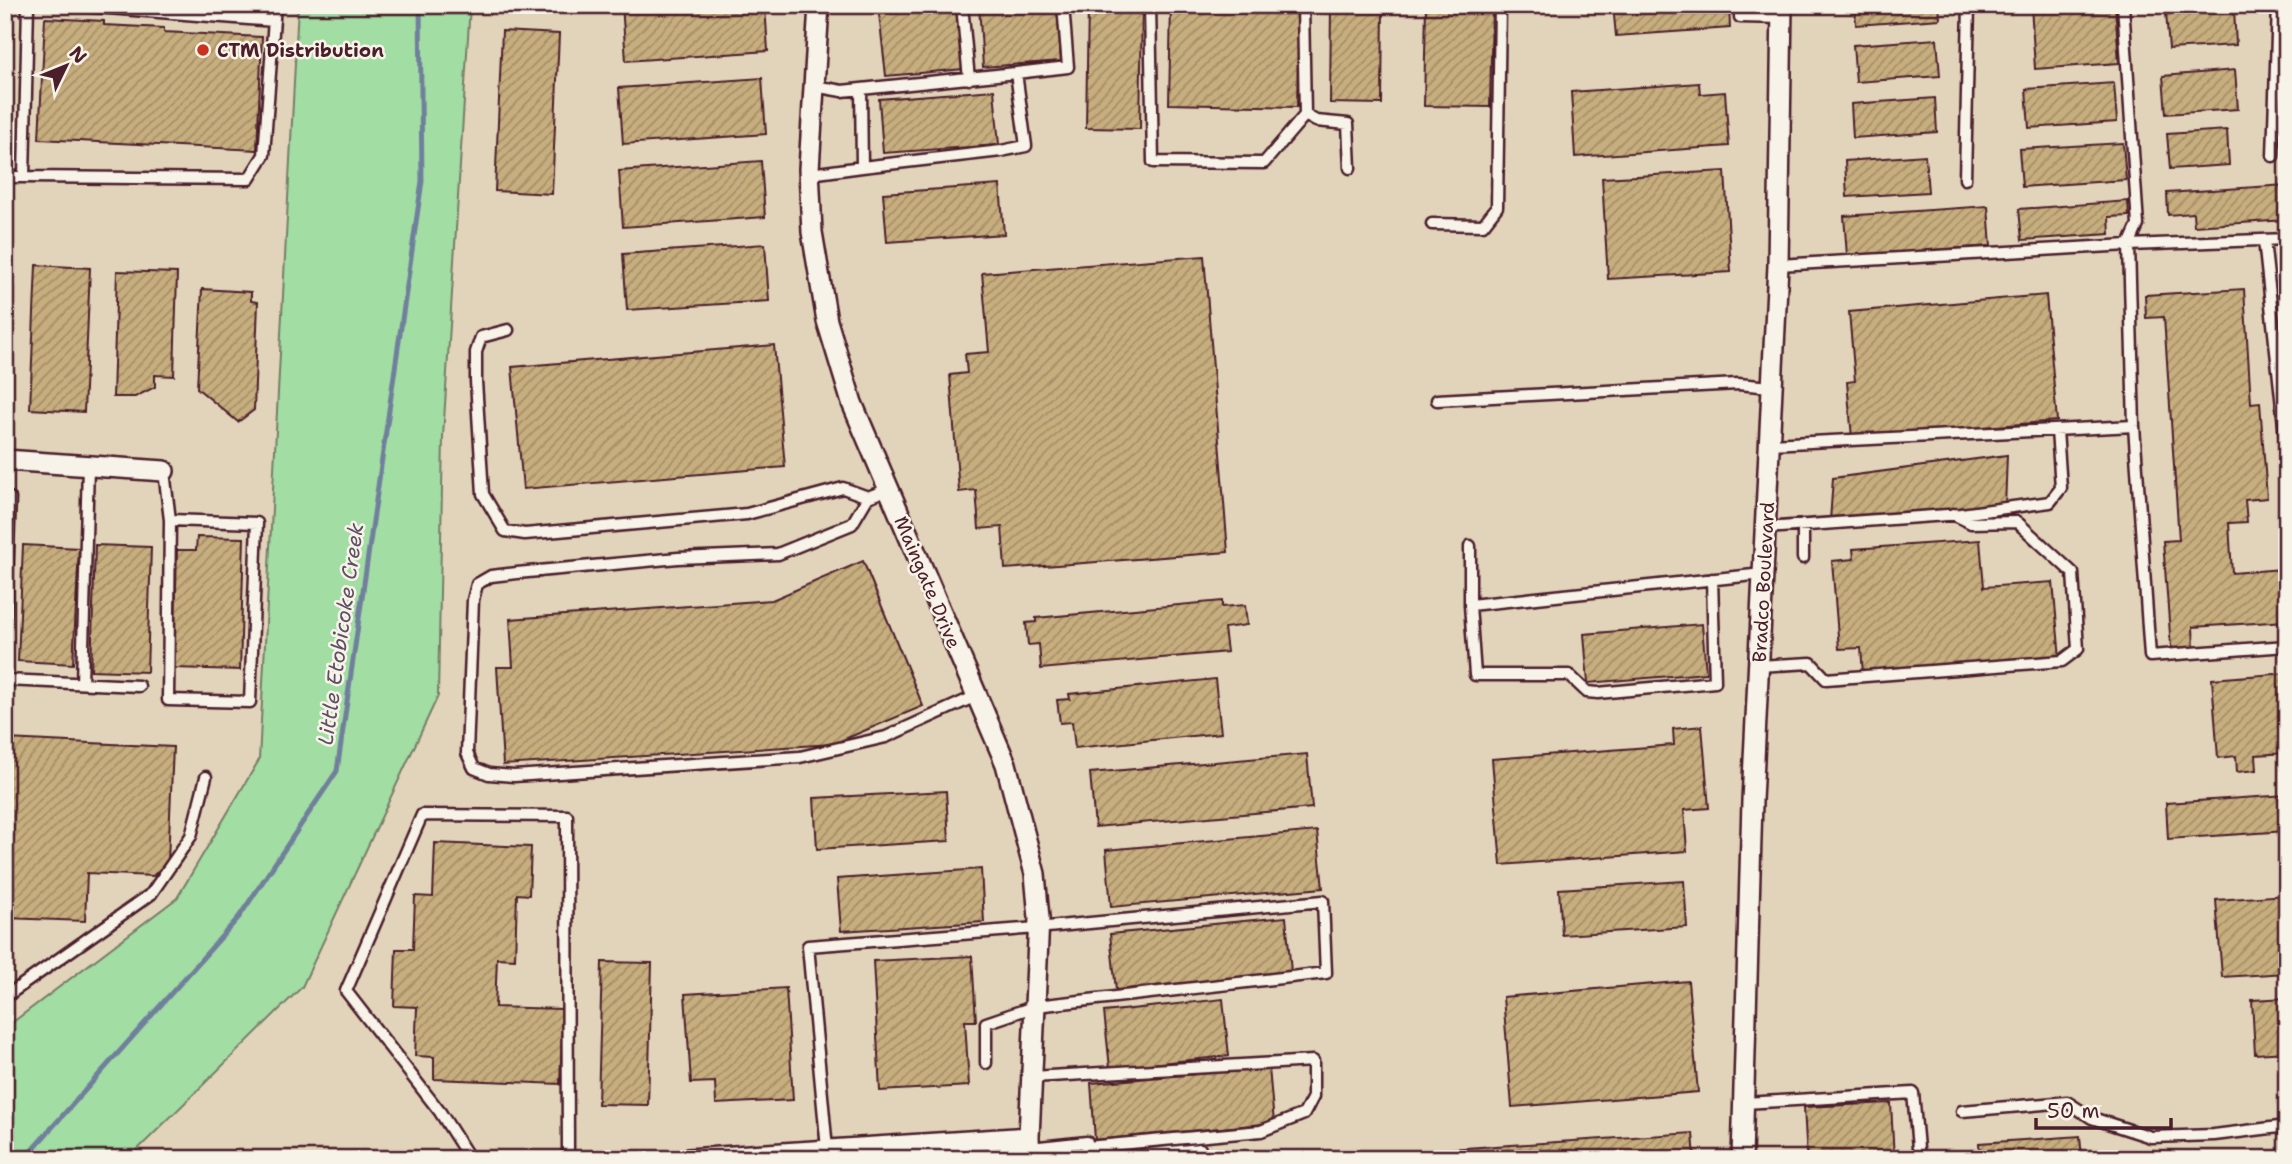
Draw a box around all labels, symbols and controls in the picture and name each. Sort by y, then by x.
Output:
north arrow [32,32,102,102]
place label: CTM Distribution [217,38,384,63]
text: N [64,41,92,69]
marker: CTM Distribution [195,42,211,58]
street label: Bradco Boulevard [1747,501,1780,663]
street label: Maingate Drive [888,512,967,652]
water label: Little Etobicoke Creek [312,521,370,747]
scale bar [2036,1087,2171,1131]
text: 50 m [2047,1097,2100,1125]

